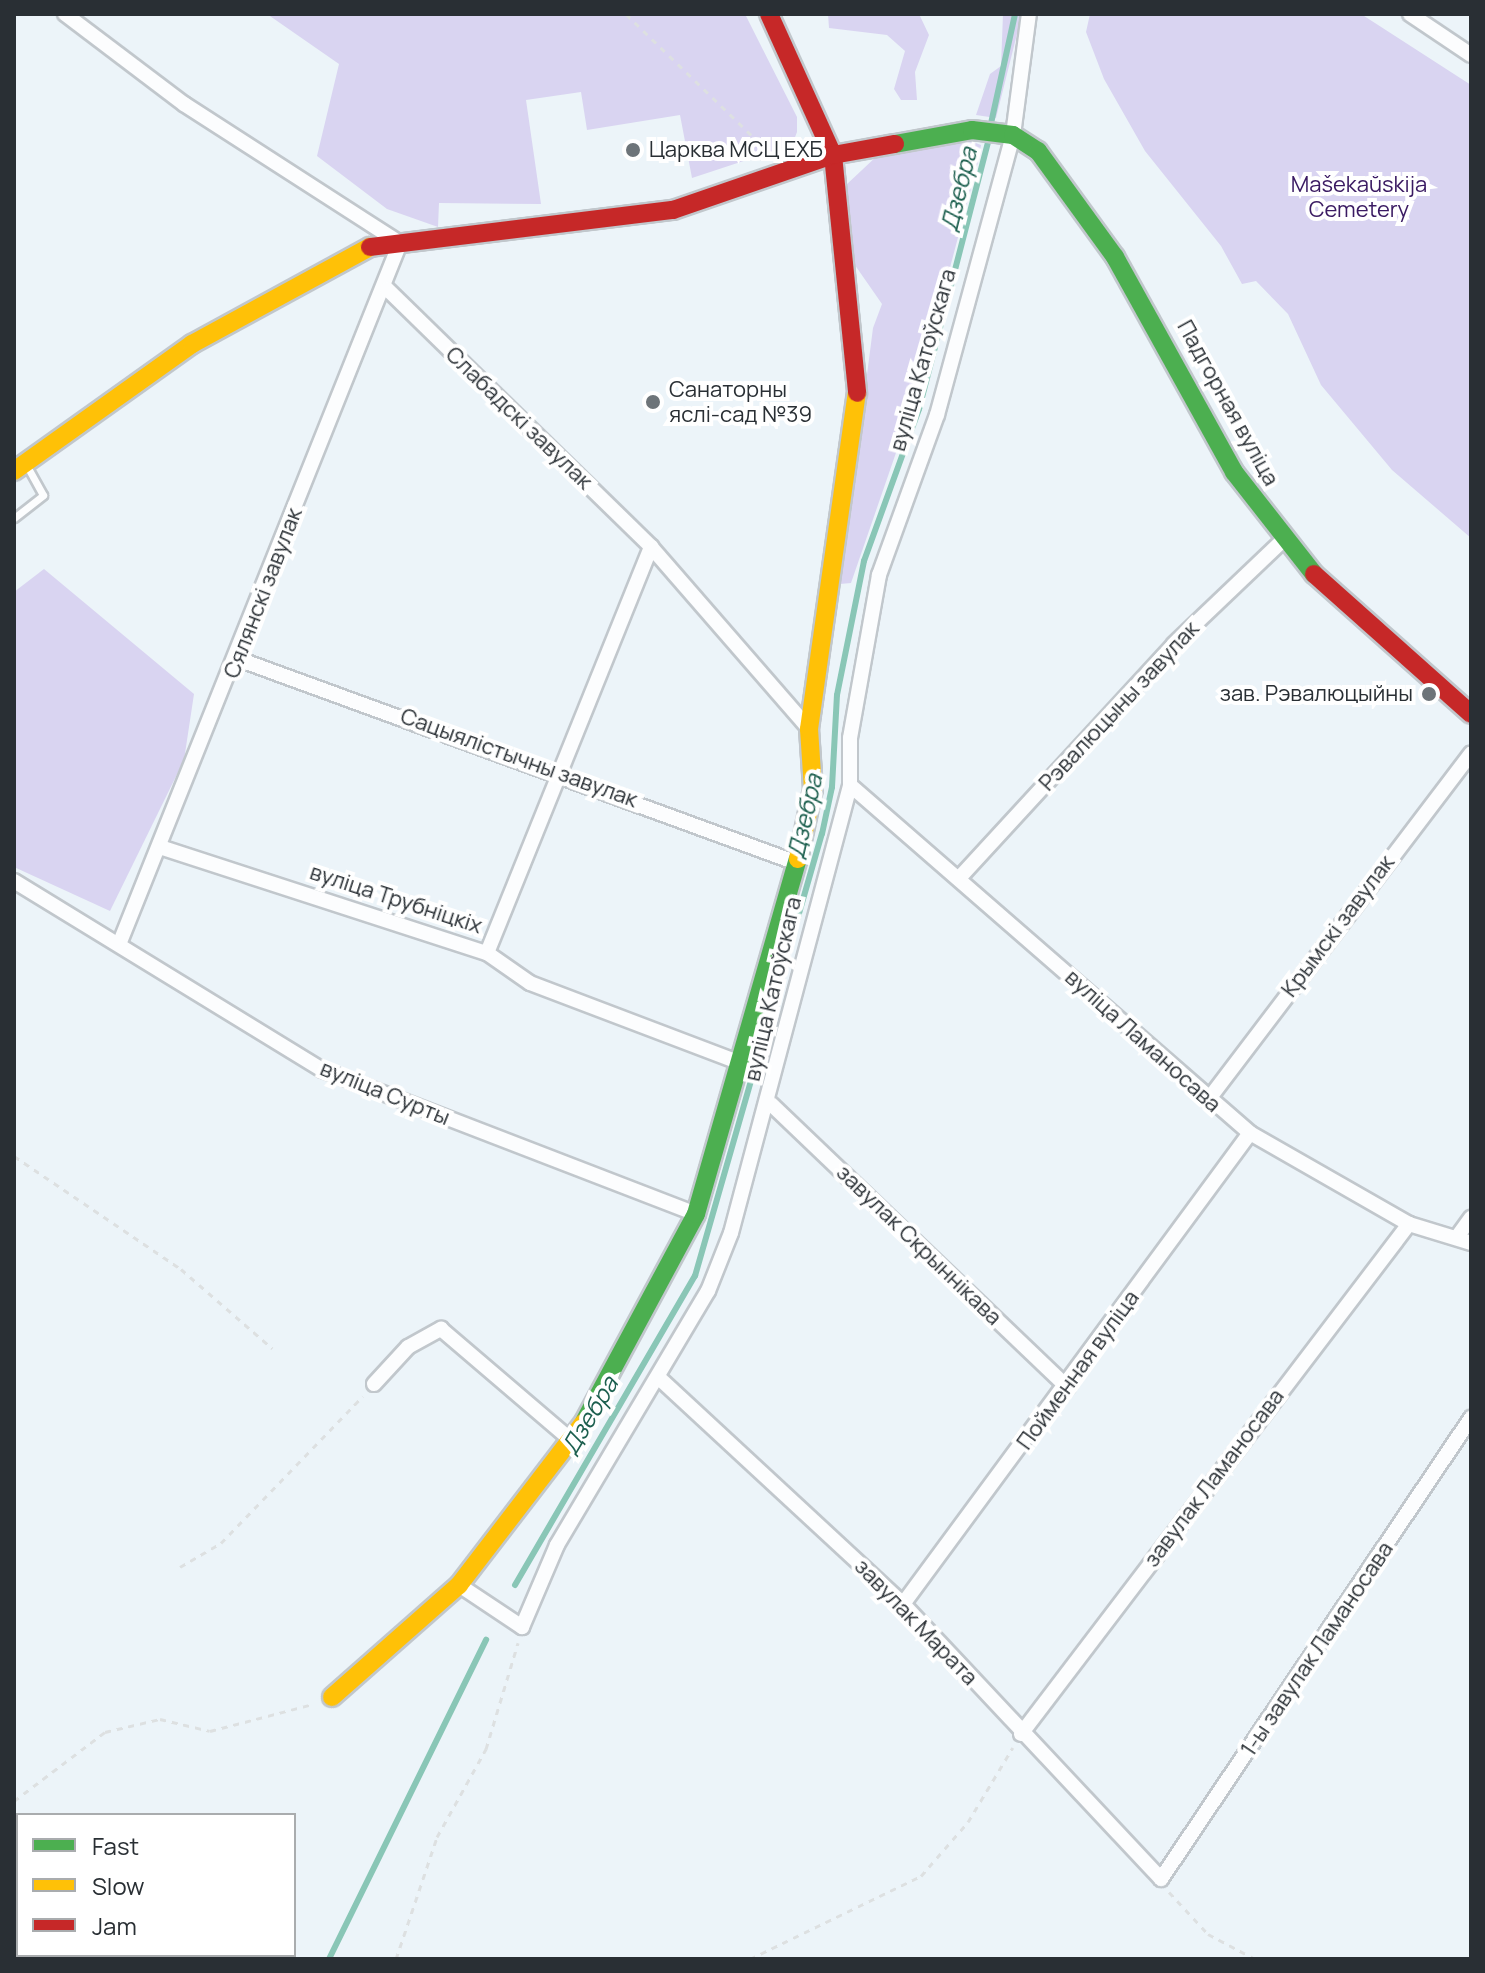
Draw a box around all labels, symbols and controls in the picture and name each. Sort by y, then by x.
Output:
place label: Царква МСЦ ЕХБ [649,137,823,163]
marker: Царква МСЦ ЕХБ [624,141,642,159]
water label: Дзебра [934,144,982,234]
park label: Mašekaŭskija Cemetery [1291,171,1427,222]
street label: вуліца Катоўскага [884,266,962,454]
street label: Падгорная вуліца [1172,316,1284,490]
street label: Слабадскі завулак [440,341,598,495]
place label: Санаторны яслі-сад №39 [669,376,812,428]
marker: Санаторны яслі-сад №39 [644,393,662,411]
street label: Сялянскі завулак [218,504,308,682]
street label: Рэвалюцыны завулак [1034,616,1204,796]
place label: зав. Рэвалюцыйны [1220,681,1413,707]
marker: зав. Рэвалюцыйны [1420,685,1438,703]
street label: Сацыялістычны завулак [397,703,641,813]
water label: Дзебра [780,771,828,861]
street label: Крымскі завулак [1276,850,1400,1002]
street label: вуліца Трубніцкіх [307,859,485,939]
street label: вуліца Катоўскага [739,894,807,1084]
street label: вуліца Ламаносава [1060,964,1226,1118]
street label: вуліца Сурты [316,1055,454,1131]
street label: завулак Скрыннікава [831,1159,1007,1331]
street label: Пойменная вуліца [1011,1285,1145,1455]
water label: Дзебра [555,1371,623,1459]
street label: завулак Ламаносава [1138,1384,1290,1572]
street label: 1-ы завулак Ламаносава [1235,1537,1399,1761]
street label: завулак Марата [849,1553,983,1691]
legend [16,1813,296,1957]
text: Fast [92,1829,139,1862]
text: Slow [92,1869,145,1902]
text: Jam [92,1909,137,1942]

